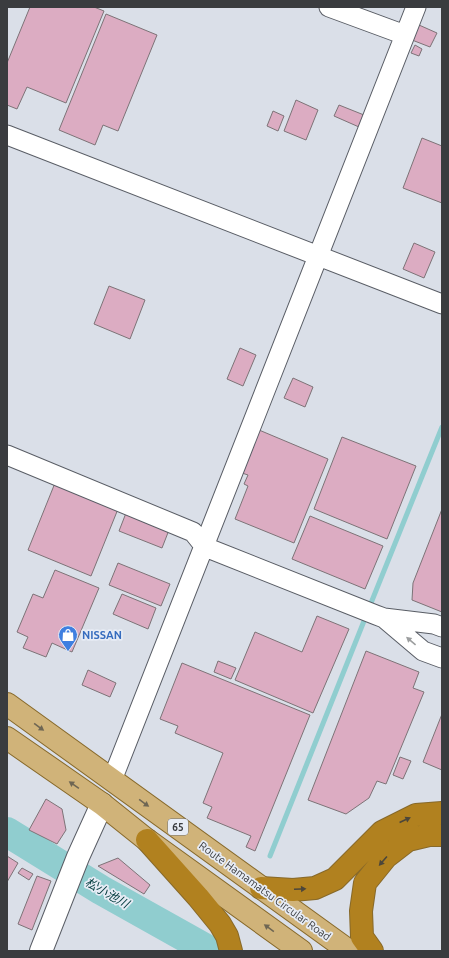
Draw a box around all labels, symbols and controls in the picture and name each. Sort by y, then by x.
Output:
shop icon: NISSAN [57,624,79,652]
place label: NISSAN [82,629,122,641]
one-way arrow [406,636,417,645]
one-way arrow [33,723,44,731]
one-way arrow [69,781,80,789]
one-way arrow [139,799,149,807]
one-way arrow [400,817,411,823]
road number: 65 [168,819,188,835]
street label: Route Hamamatsu Circular Road [197,839,333,943]
one-way arrow [379,856,388,866]
water label: 松小池川 [83,875,133,911]
one-way arrow [294,886,307,892]
one-way arrow [264,924,274,932]

